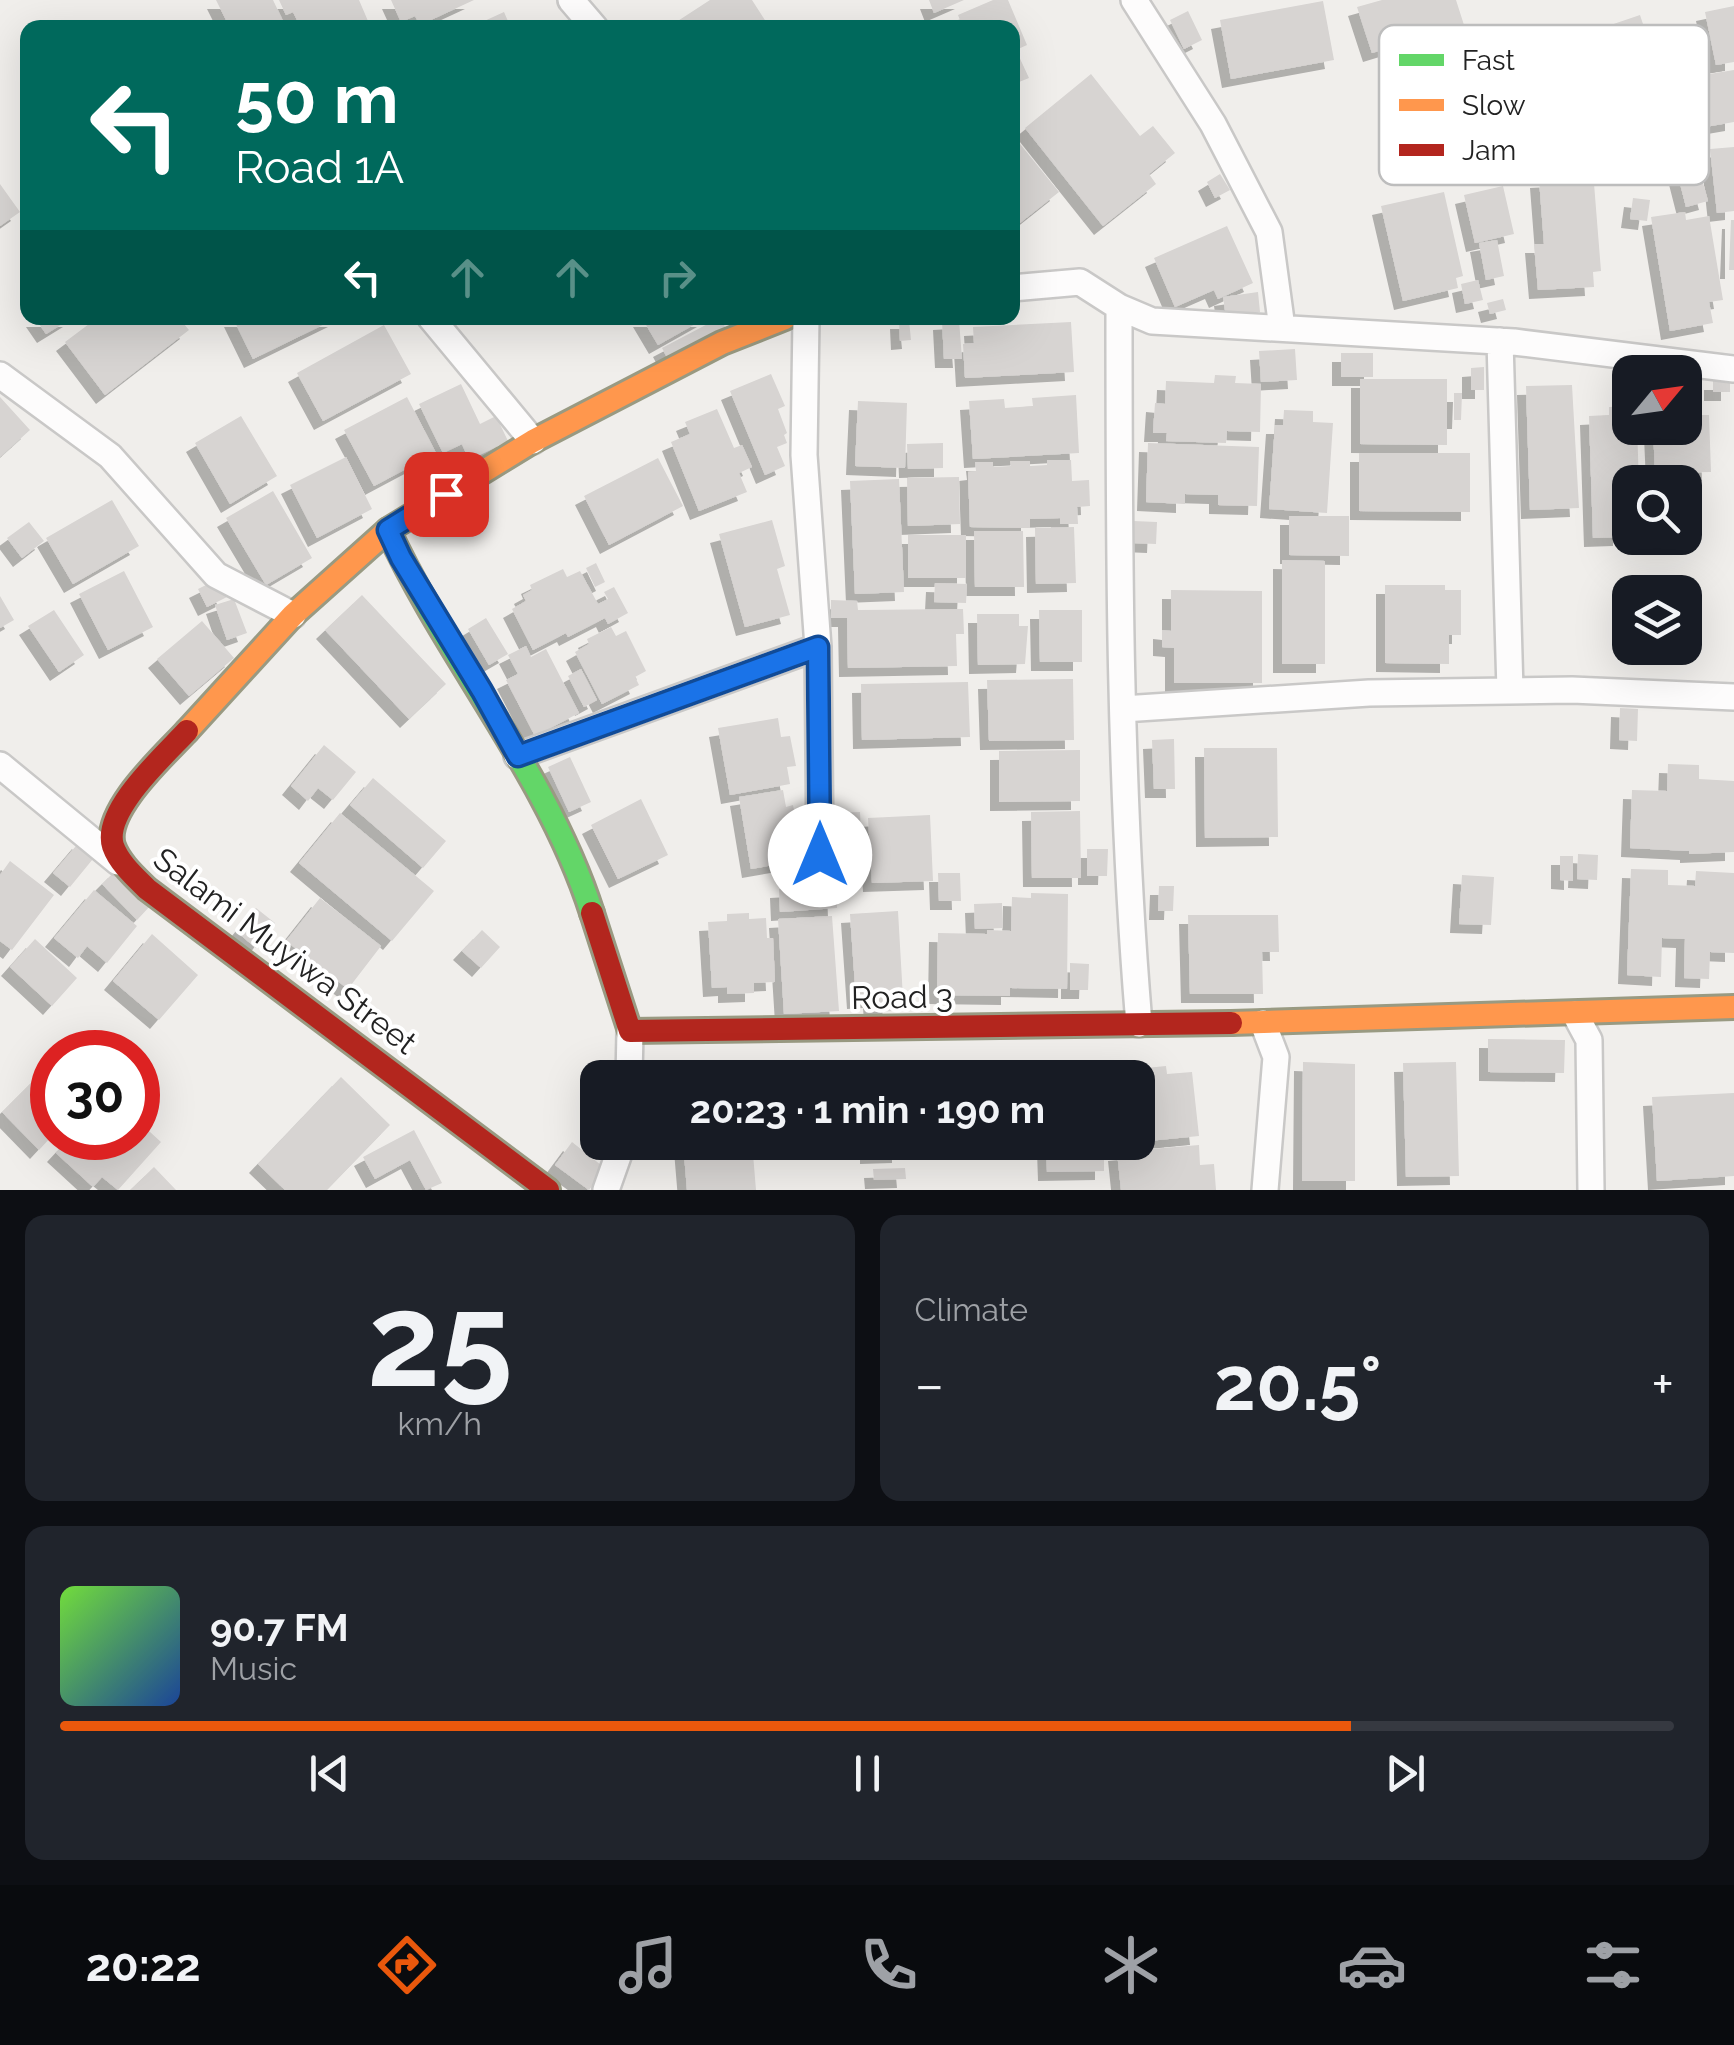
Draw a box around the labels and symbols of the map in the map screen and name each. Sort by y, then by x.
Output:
legend [1379,25,1709,185]
text: Fast [1462,44,1515,77]
text: Slow [1462,89,1526,122]
text: Jam [1462,134,1516,167]
north arrow [1612,355,1702,445]
pin [404,452,489,537]
position arrow [768,803,872,907]
street label: Salami Muyiwa Street [147,840,424,1061]
street label: Road 3 [851,977,953,1016]
speed limit sign: 30 [30,1030,160,1160]

